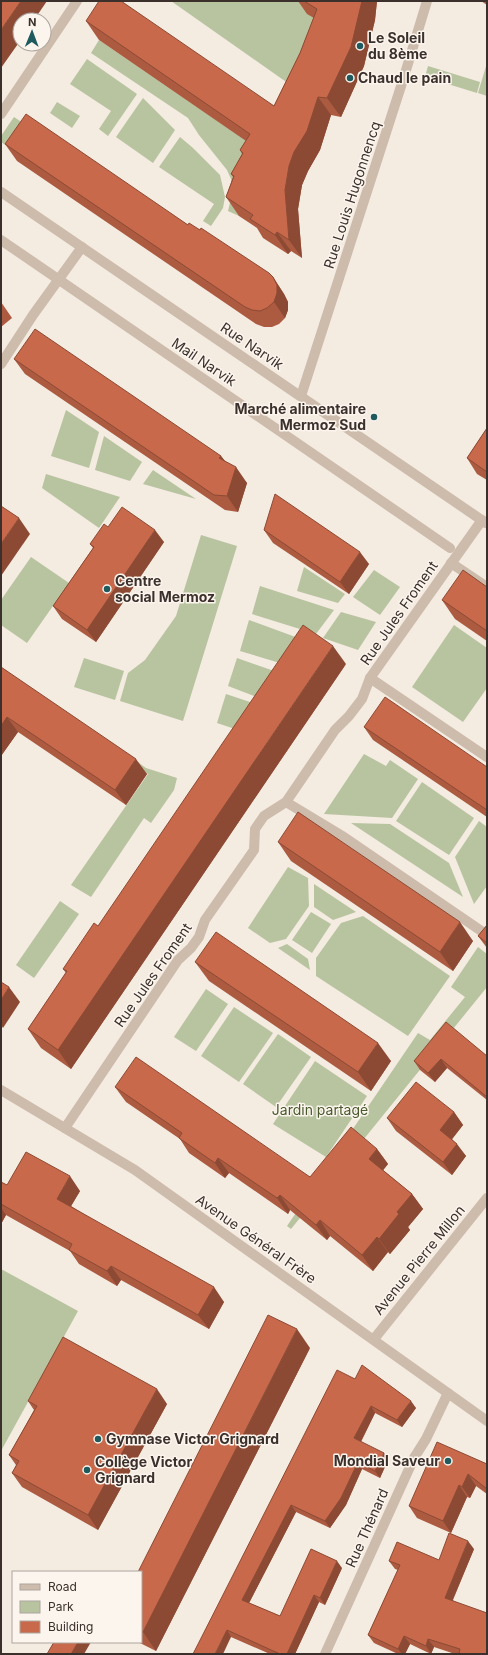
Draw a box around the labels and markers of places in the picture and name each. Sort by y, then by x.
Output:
place label: Le Soleil du 8ème [368,29,427,62]
marker: Le Soleil du 8ème [355,41,365,51]
place label: Chaud le pain [358,69,451,86]
marker: Chaud le pain [345,73,355,83]
place label: Marché alimentaire Mermoz Sud [234,400,366,433]
marker: Marché alimentaire Mermoz Sud [369,412,379,422]
place label: Centre social Mermoz [115,572,215,605]
marker: Centre social Mermoz [102,584,112,594]
place label: Gymnase Victor Grignard [106,1430,279,1447]
marker: Gymnase Victor Grignard [93,1434,103,1444]
place label: Mondial Saveur [334,1452,440,1469]
place label: Collège Victor Grignard [95,1453,192,1486]
marker: Mondial Saveur [443,1456,453,1466]
marker: Collège Victor Grignard [82,1465,92,1475]

